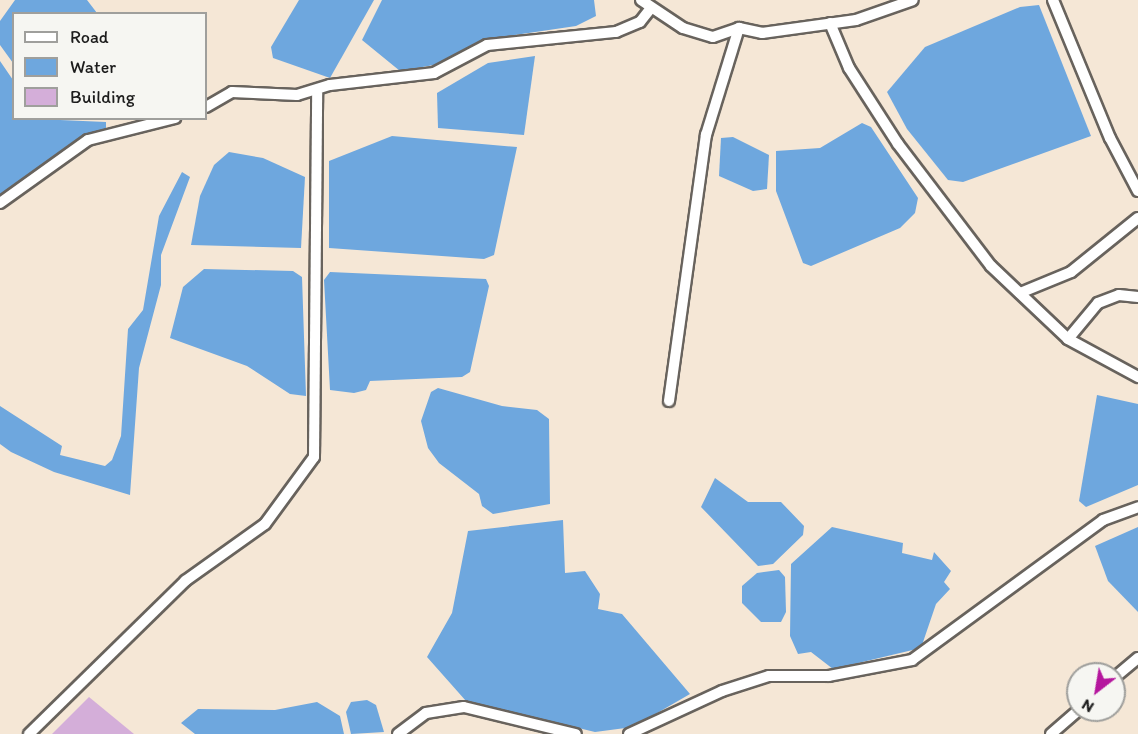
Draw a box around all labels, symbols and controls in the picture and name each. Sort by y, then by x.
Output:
legend [12,12,207,120]
text: Road [70,26,109,48]
text: Water [70,56,116,78]
text: Building [70,86,135,108]
north arrow [1066,662,1126,722]
text: N [1078,695,1097,717]

